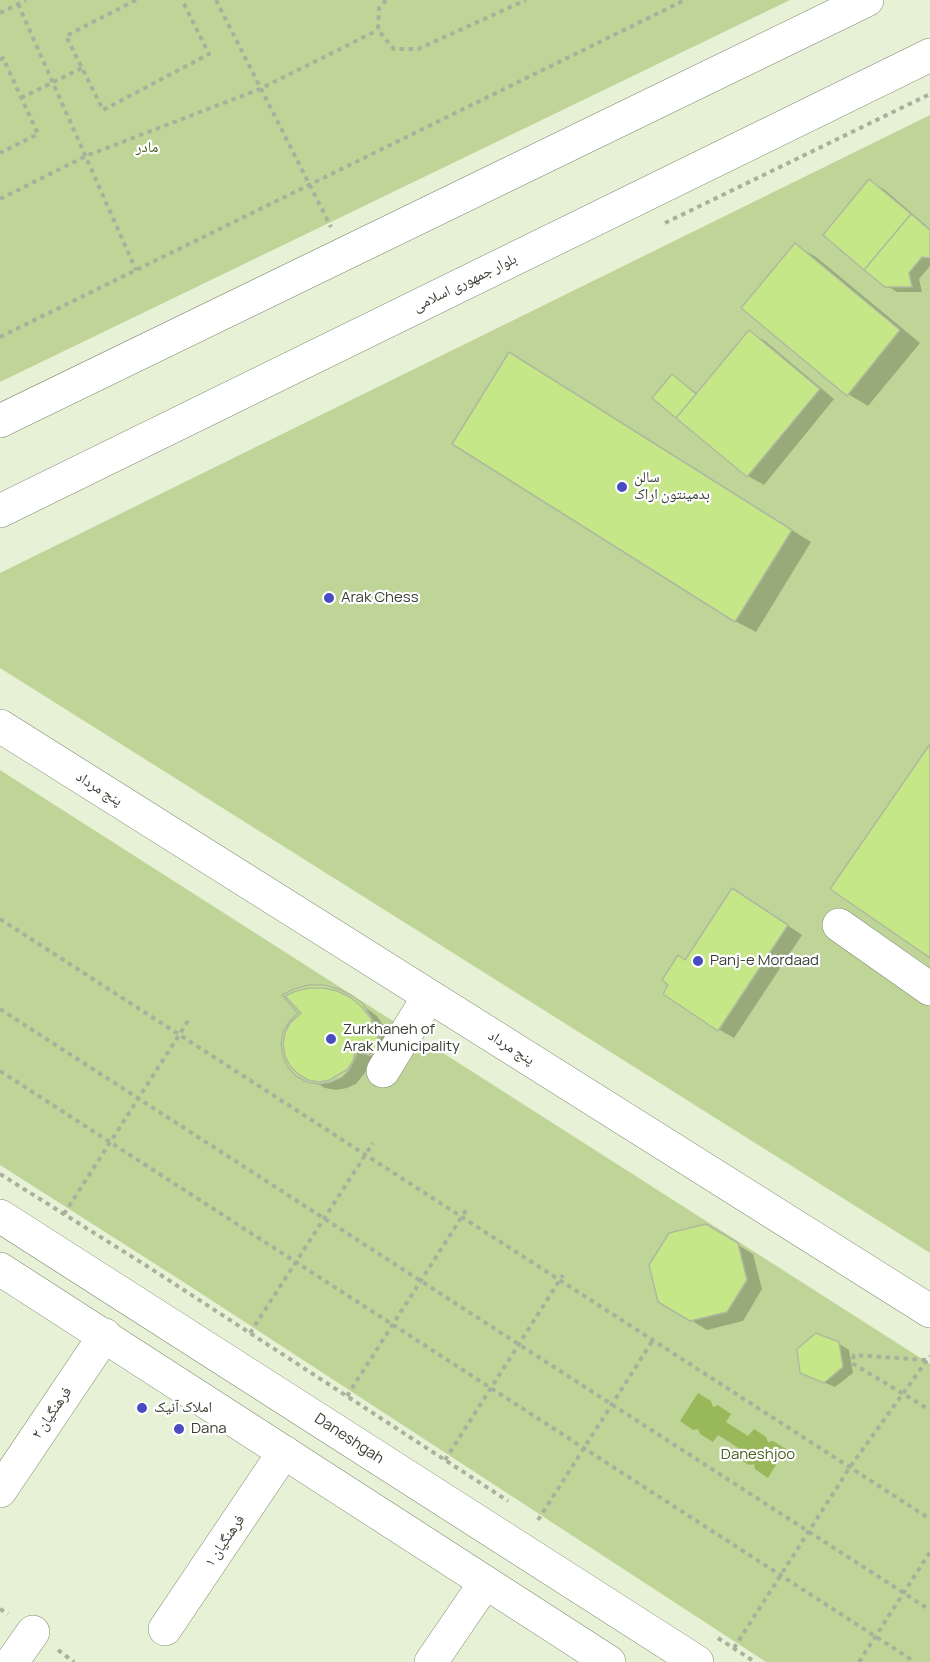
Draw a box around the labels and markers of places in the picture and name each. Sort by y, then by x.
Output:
place label: سالن بدمینتون اراک [634,469,710,504]
marker: سالن بدمینتون اراک [615,480,629,494]
place label: Arak Chess [341,589,419,607]
marker: Arak Chess [322,591,336,605]
place label: Panj-e Mordaad [710,952,819,970]
marker: Panj-e Mordaad [691,954,705,968]
place label: Zurkhaneh of Arak Municipality [343,1021,460,1056]
marker: Zurkhaneh of Arak Municipality [324,1032,338,1046]
place label: املاک آنیک [154,1399,212,1417]
marker: املاک آنیک [135,1401,149,1415]
place label: Dana [191,1420,227,1438]
marker: Dana [172,1422,186,1436]

